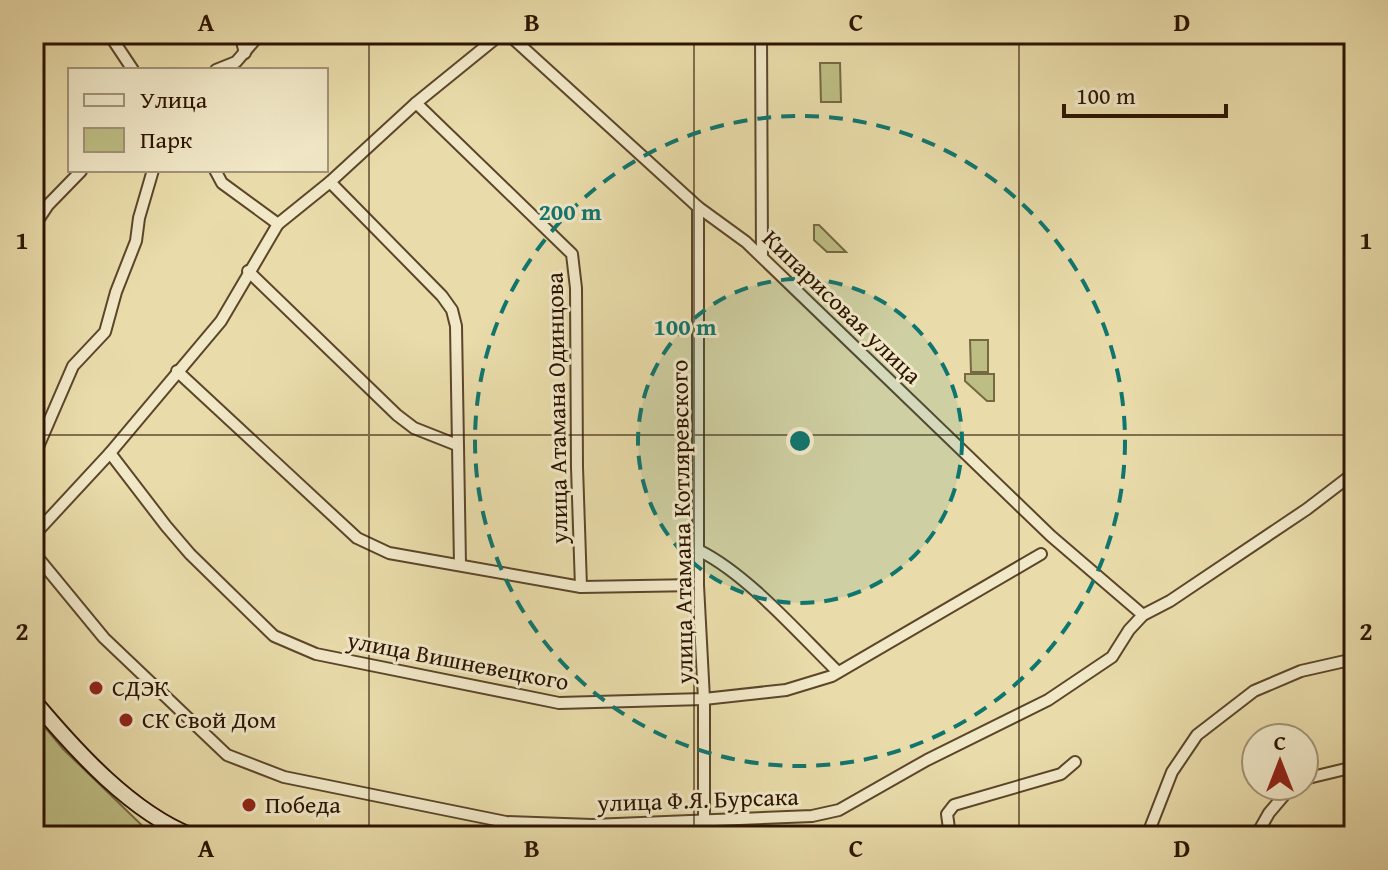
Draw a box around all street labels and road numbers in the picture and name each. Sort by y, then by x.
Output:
street label: Кипарисовая улица [755,221,930,392]
street label: улица Атамана Одинцова [537,271,576,545]
street label: улица Атамана Котляревского [661,359,702,686]
street label: улица Вишневецкого [343,622,572,699]
street label: улица Ф.Я. Бурсака [596,778,800,821]

